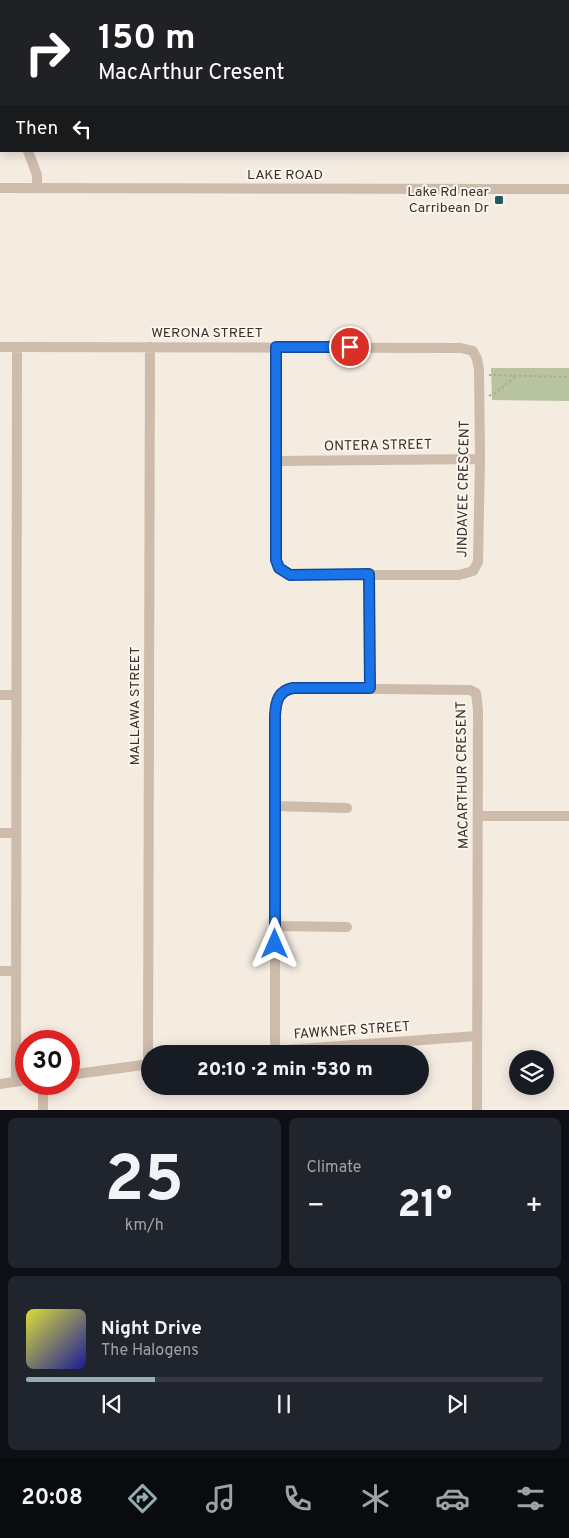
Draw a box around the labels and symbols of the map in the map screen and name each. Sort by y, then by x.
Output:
street label: LAKE ROAD [247,167,323,184]
place label: Lake Rd near Carribean Dr [407,184,490,217]
marker: Lake Rd near Carribean Dr [493,194,505,206]
street label: WERONA STREET [151,325,263,342]
pin [329,326,371,368]
street label: JINDAVEE CRESCENT [454,420,474,558]
street label: ONTERA STREET [324,437,432,455]
street label: MALLAWA STREET [127,647,144,765]
street label: MACARTHUR CRESENT [453,701,473,849]
position arrow [248,917,300,969]
street label: FAWKNER STREET [293,1018,411,1044]
speed limit sign: 30 [15,1030,80,1095]

